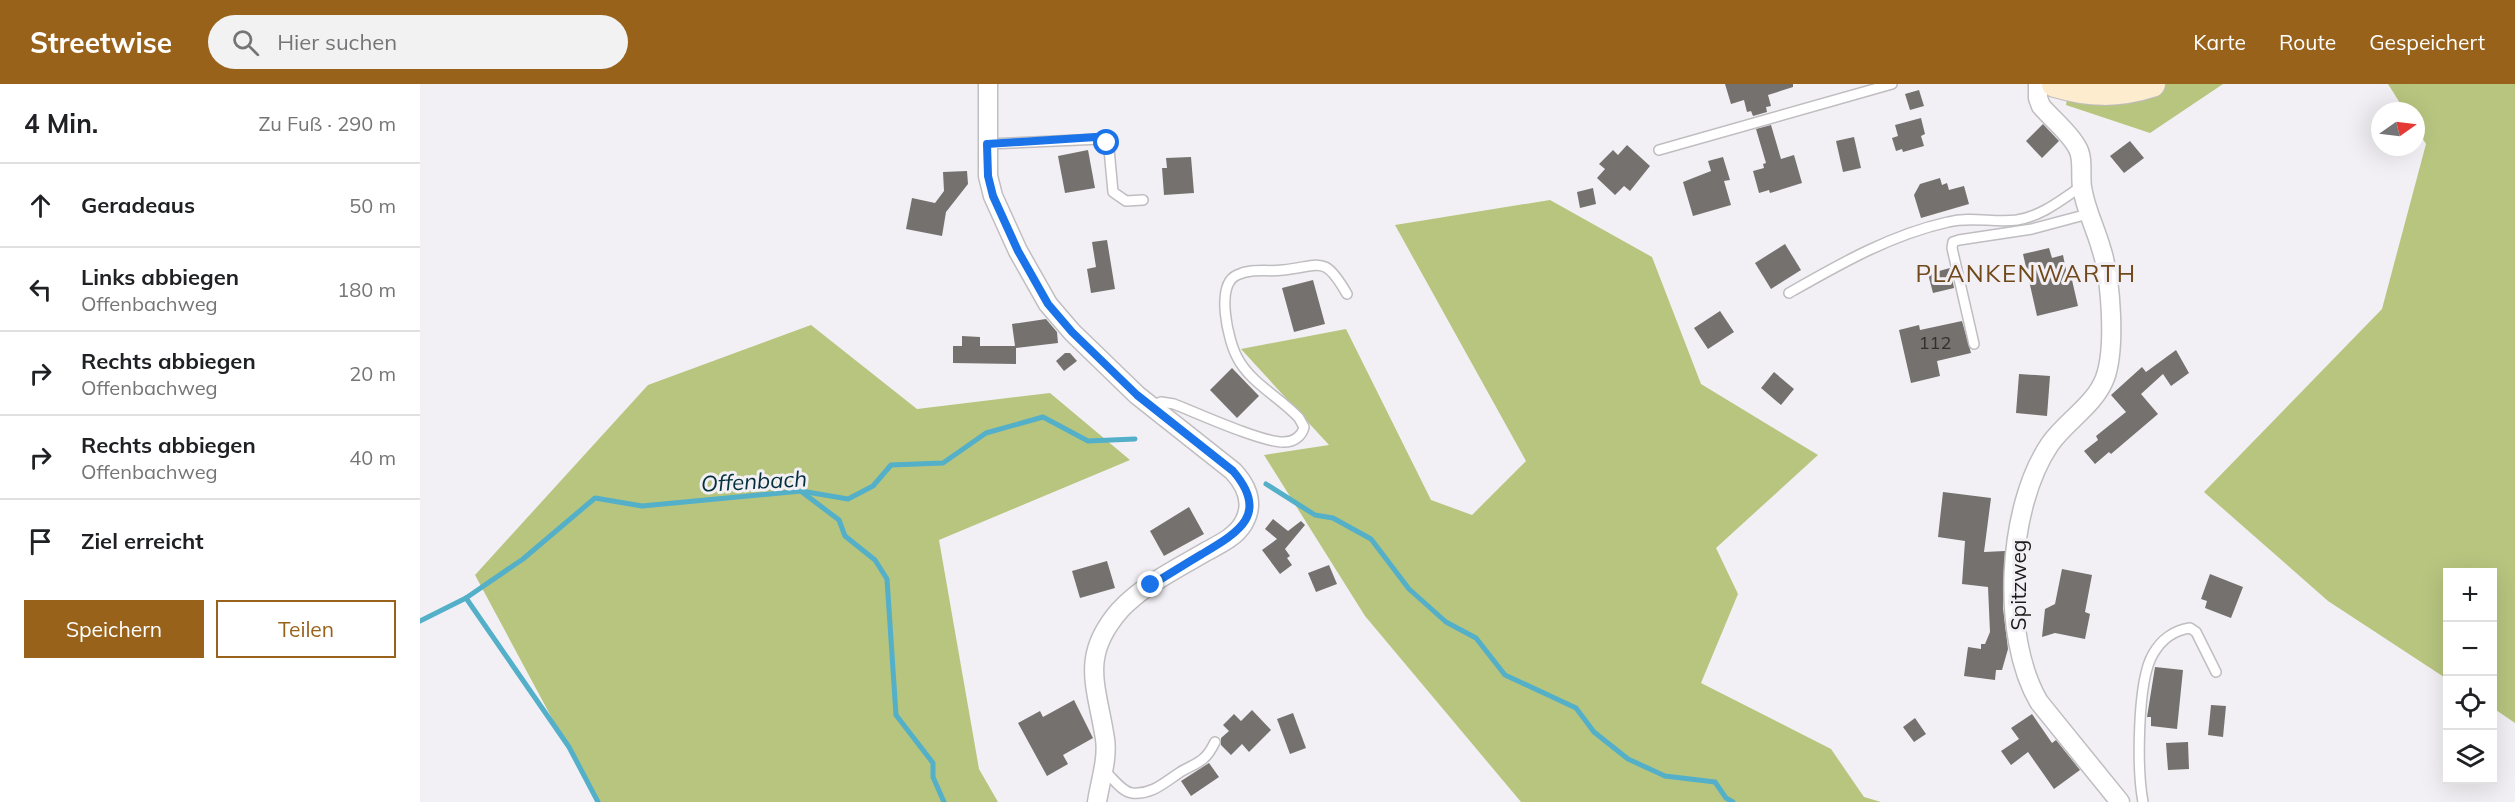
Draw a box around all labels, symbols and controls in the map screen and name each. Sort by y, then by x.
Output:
search box [208,15,628,69]
text: Streetwise [30,25,172,60]
icon: search [229,26,262,59]
text: Hier suchen [277,28,397,56]
text: Karte [2193,29,2246,55]
text: Route [2279,29,2336,55]
text: Gespeichert [2369,29,2485,55]
north arrow [2371,102,2425,156]
text: 4 Min. [24,107,98,140]
text: Zu Fuß · 290 m [258,111,396,136]
route start [1093,129,1119,155]
icon: ahead [24,189,57,222]
text: Geradeaus [81,191,195,219]
text: 50 m [349,193,396,218]
district label: PLANKENWARTH [1915,258,2137,288]
text: Links abbiegen [81,263,239,291]
icon: left [24,273,57,306]
text: 180 m [337,277,396,302]
text: Offenbachweg [81,291,218,316]
house number: 112 [1919,331,1951,354]
text: Rechts abbiegen [81,347,256,375]
icon: right [24,357,57,390]
text: 20 m [349,361,396,386]
text: Offenbachweg [81,375,218,400]
text: Rechts abbiegen [81,431,256,459]
icon: right [24,441,57,474]
text: 40 m [349,445,396,470]
text: Offenbachweg [81,459,218,484]
water label: Offenbach [700,464,808,498]
icon: arrive [24,525,57,558]
text: Ziel erreicht [81,527,204,555]
street label: Spitzweg [2005,540,2031,631]
map controls [2443,568,2497,784]
button: + [2443,568,2497,622]
route end [1137,571,1163,597]
button: Speichern [24,600,204,658]
button: Teilen [216,600,396,658]
button: − [2443,622,2497,676]
button: locate [2443,676,2497,730]
button: layers [2443,730,2497,784]

